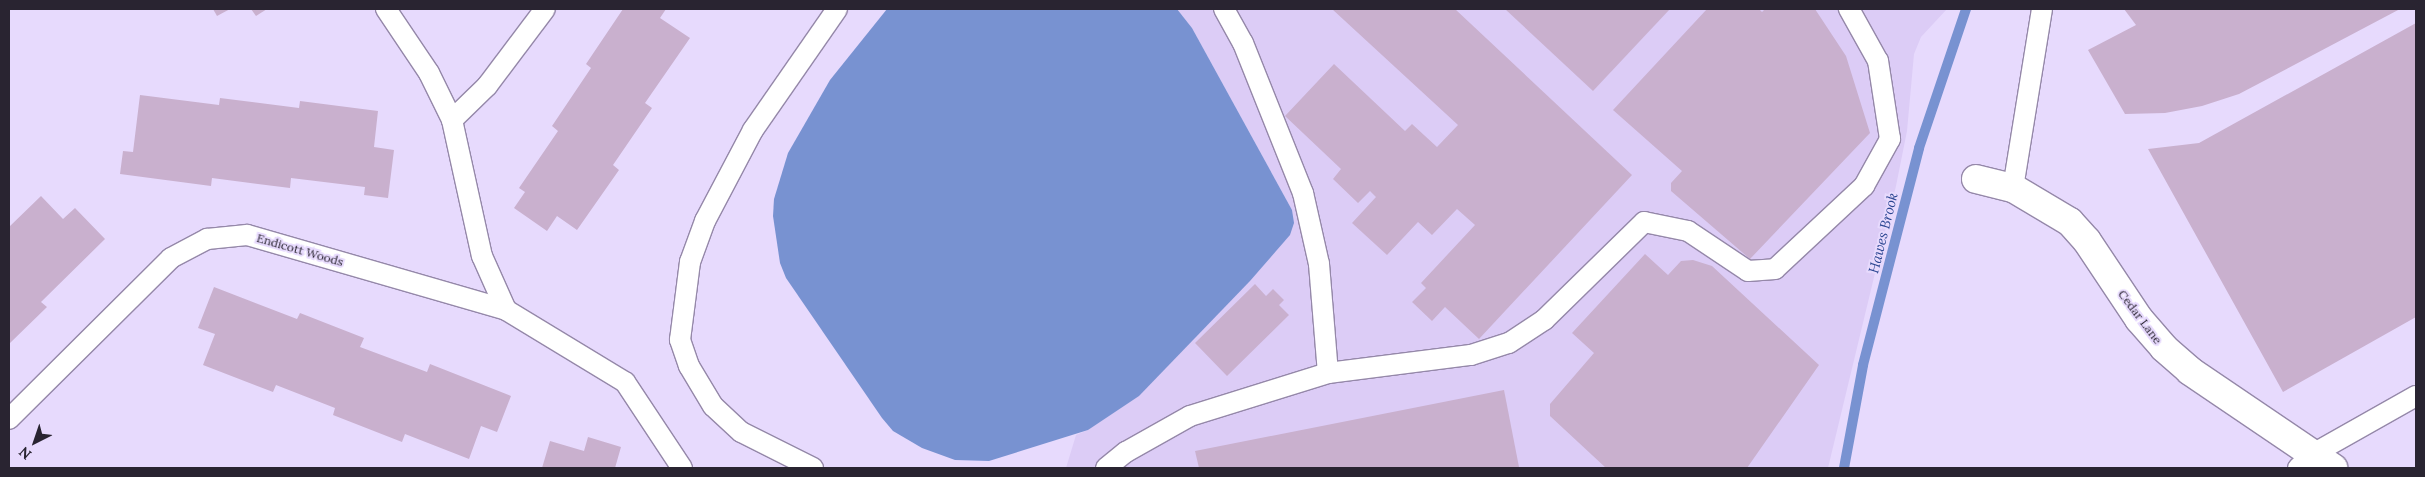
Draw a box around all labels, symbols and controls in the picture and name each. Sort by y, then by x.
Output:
water label: Hawes Brook [1865,191,1901,275]
street label: Endicott Woods [255,231,345,269]
street label: Cedar Lane [2115,287,2165,347]
north arrow [10,417,60,467]
text: N [15,443,35,464]

